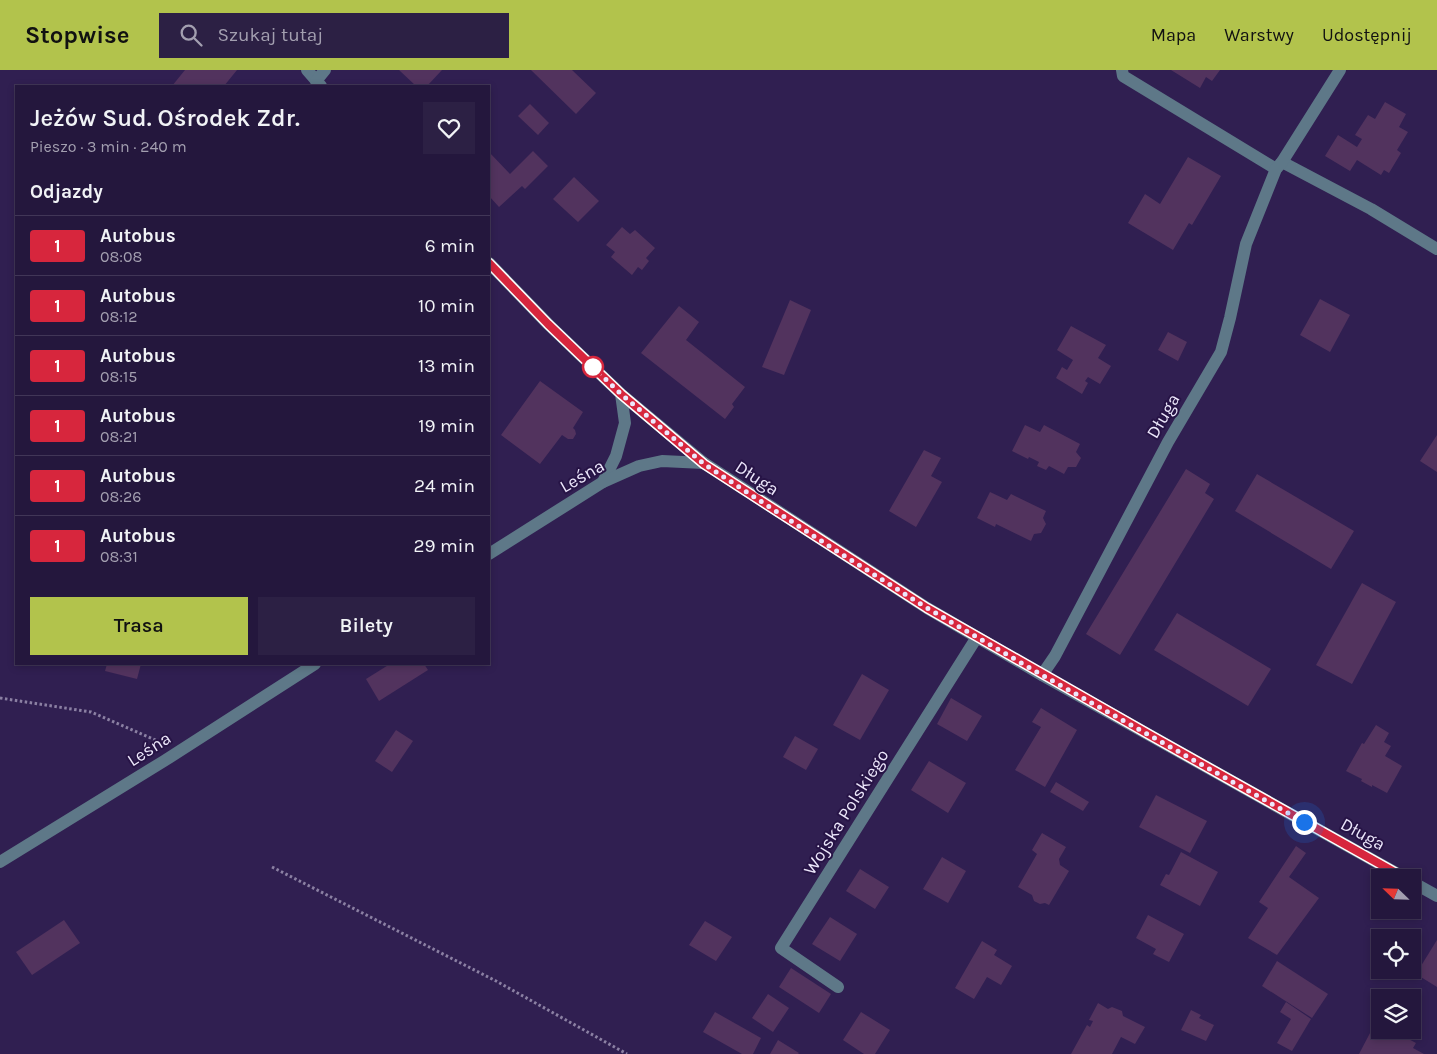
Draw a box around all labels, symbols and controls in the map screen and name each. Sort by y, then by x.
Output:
search box [159,13,509,58]
text: Stopwise [25,21,129,49]
icon: search [177,21,205,49]
text: Szukaj tutaj [217,24,323,46]
text: Mapa [1151,24,1196,46]
text: Warstwy [1224,24,1294,46]
text: Udostępnij [1322,24,1412,46]
button: heart [423,102,475,154]
text: Jeżów Sud. Ośrodek Zdr. [30,104,300,132]
text: Pieszo · 3 min · 240 m [30,137,187,156]
text: Odjazdy [30,181,103,203]
text: Autobus [100,225,176,247]
text: 1 [54,235,61,257]
text: 6 min [425,235,475,257]
text: 08:08 [100,247,142,266]
text: Autobus [100,285,176,307]
text: 1 [54,295,61,317]
text: 10 min [418,295,475,317]
text: 08:12 [100,307,138,326]
text: Autobus [100,345,176,367]
text: 1 [54,355,61,377]
text: 13 min [418,355,475,377]
unlabelled marker [582,356,604,378]
text: 08:15 [100,367,137,386]
street label: Długa [1142,390,1184,442]
text: Autobus [100,405,176,427]
text: 1 [54,415,61,437]
text: 19 min [418,415,475,437]
text: 08:21 [100,427,138,446]
street label: Leśna [556,455,608,497]
street label: Długa [731,456,783,500]
text: Autobus [100,465,176,487]
text: 1 [54,475,61,497]
text: 24 min [414,475,475,497]
text: 08:26 [100,487,141,506]
text: Autobus [100,525,176,547]
text: 1 [54,535,61,557]
text: 29 min [414,535,475,557]
text: 08:31 [100,547,138,566]
button: Trasa [30,597,248,655]
button: Bilety [258,597,475,655]
street label: Leśna [123,727,175,771]
street label: Wojska Polskiego [799,745,893,879]
your location [1292,810,1317,835]
street label: Długa [1337,813,1389,855]
north arrow [1371,869,1421,919]
map controls [1371,869,1421,1039]
button: locate [1371,929,1421,979]
button: layers [1371,989,1421,1039]

